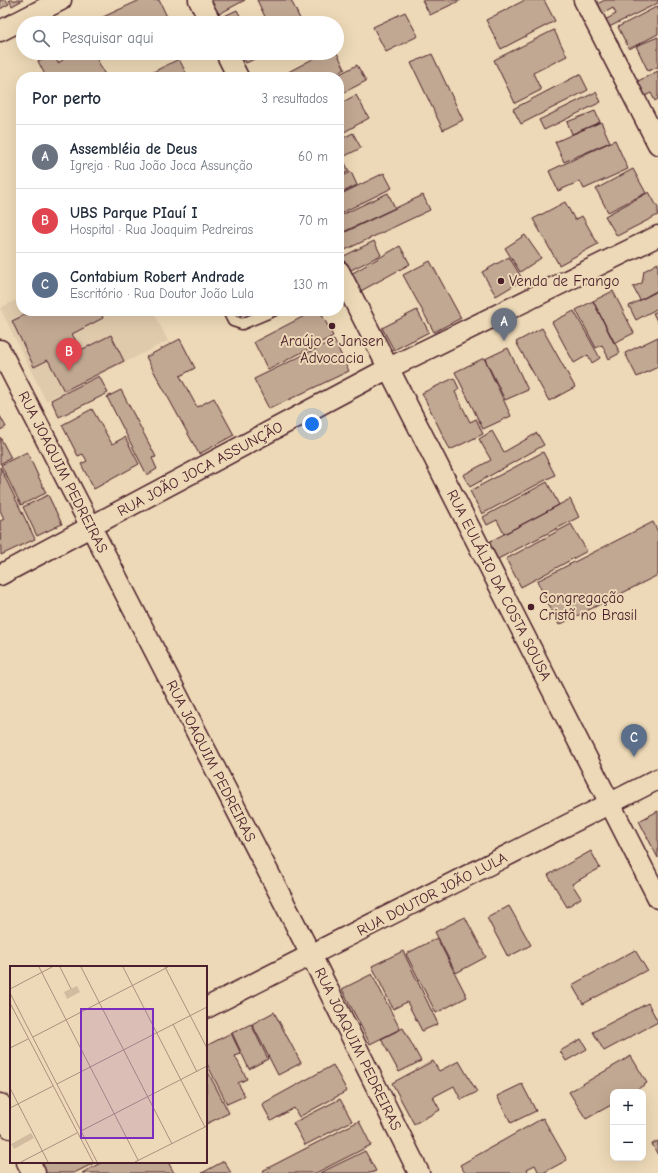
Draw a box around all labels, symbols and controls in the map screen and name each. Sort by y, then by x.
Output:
search box [16,16,344,60]
icon: search [30,27,52,49]
text: Pesquisar aqui [62,29,154,47]
text: Por perto [32,89,101,108]
text: 3 resultados [262,91,328,106]
text: Assembléia de Deus [70,140,197,158]
text: A [41,149,49,164]
text: 60 m [298,149,328,164]
text: Igreja · Rua João Joca Assunção [70,158,253,173]
text: UBS Parque PIauí I [70,204,197,222]
text: B [41,213,49,228]
text: 70 m [299,213,328,228]
text: Hospital · Rua Joaquim Pedreiras [70,222,253,237]
text: Contabium Robert Andrade [70,268,244,286]
place label: Venda de Frango [509,272,619,290]
marker: Venda de Frango [496,276,506,286]
text: C [41,277,49,292]
text: 130 m [293,277,328,292]
text: Escritório · Rua Doutor João Lula [70,286,254,301]
pin: A [491,308,517,341]
marker: Araújo e Jansen Advocacia [327,321,337,331]
place label: Araújo e Jansen Advocacia [280,332,384,367]
pin: B [56,338,82,371]
street label: RUA JOAQUIM PEDREIRAS [14,388,112,556]
your location [302,414,322,434]
street label: RUA JOÃO JOCA ASSUNÇÃO [114,418,286,520]
street label: RUA EULÁLIO DA COSTA SOUSA [443,486,556,684]
place label: Congregação Cristã no Brasil [539,589,637,624]
marker: Congregação Cristã no Brasil [526,602,536,612]
street label: RUA JOAQUIM PEDREIRAS [162,677,260,845]
pin: C [621,724,647,757]
street label: RUA DOUTOR JOÃO LULA [354,848,510,940]
street label: RUA JOAQUIM PEDREIRAS [311,965,405,1133]
inset map [10,966,207,1163]
map controls [610,1089,646,1161]
button: + [610,1089,646,1125]
button: − [610,1125,646,1161]

